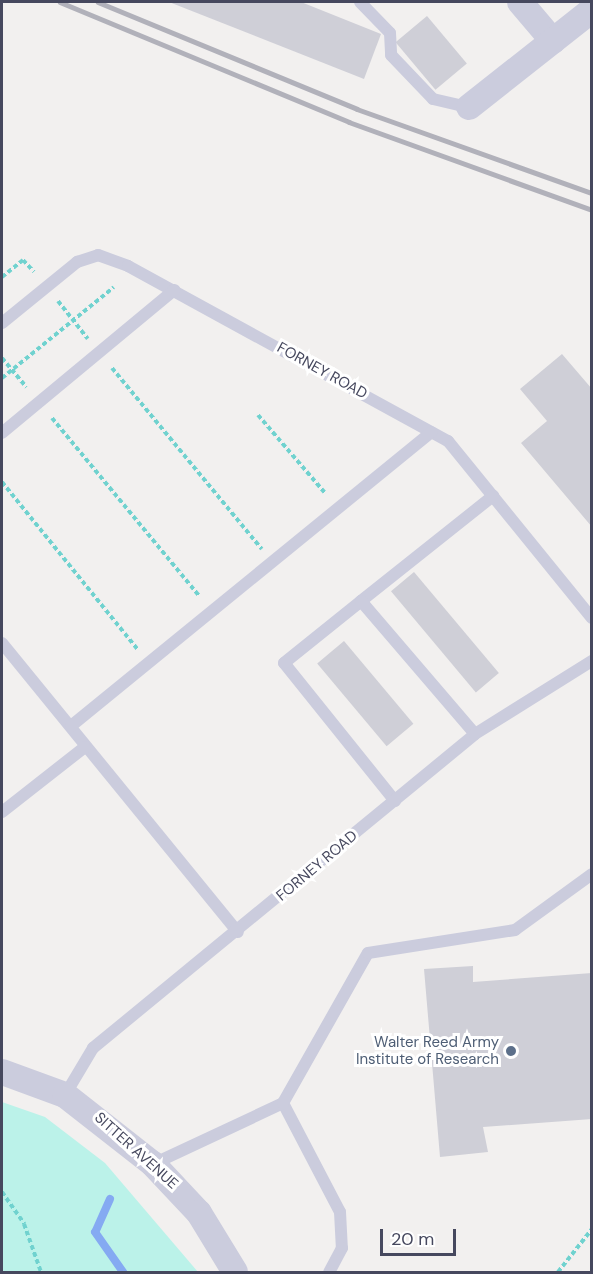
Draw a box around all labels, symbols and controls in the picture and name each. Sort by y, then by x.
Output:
street label: FORNEY ROAD [274,339,370,403]
street label: FORNEY ROAD [273,827,361,905]
place label: Walter Reed Army Institute of Research [356,1033,499,1068]
marker: Walter Reed Army Institute of Research [504,1044,518,1058]
street label: SITTER AVENUE [91,1109,181,1193]
scale bar [383,1217,460,1255]
text: 20 m [391,1227,434,1251]

